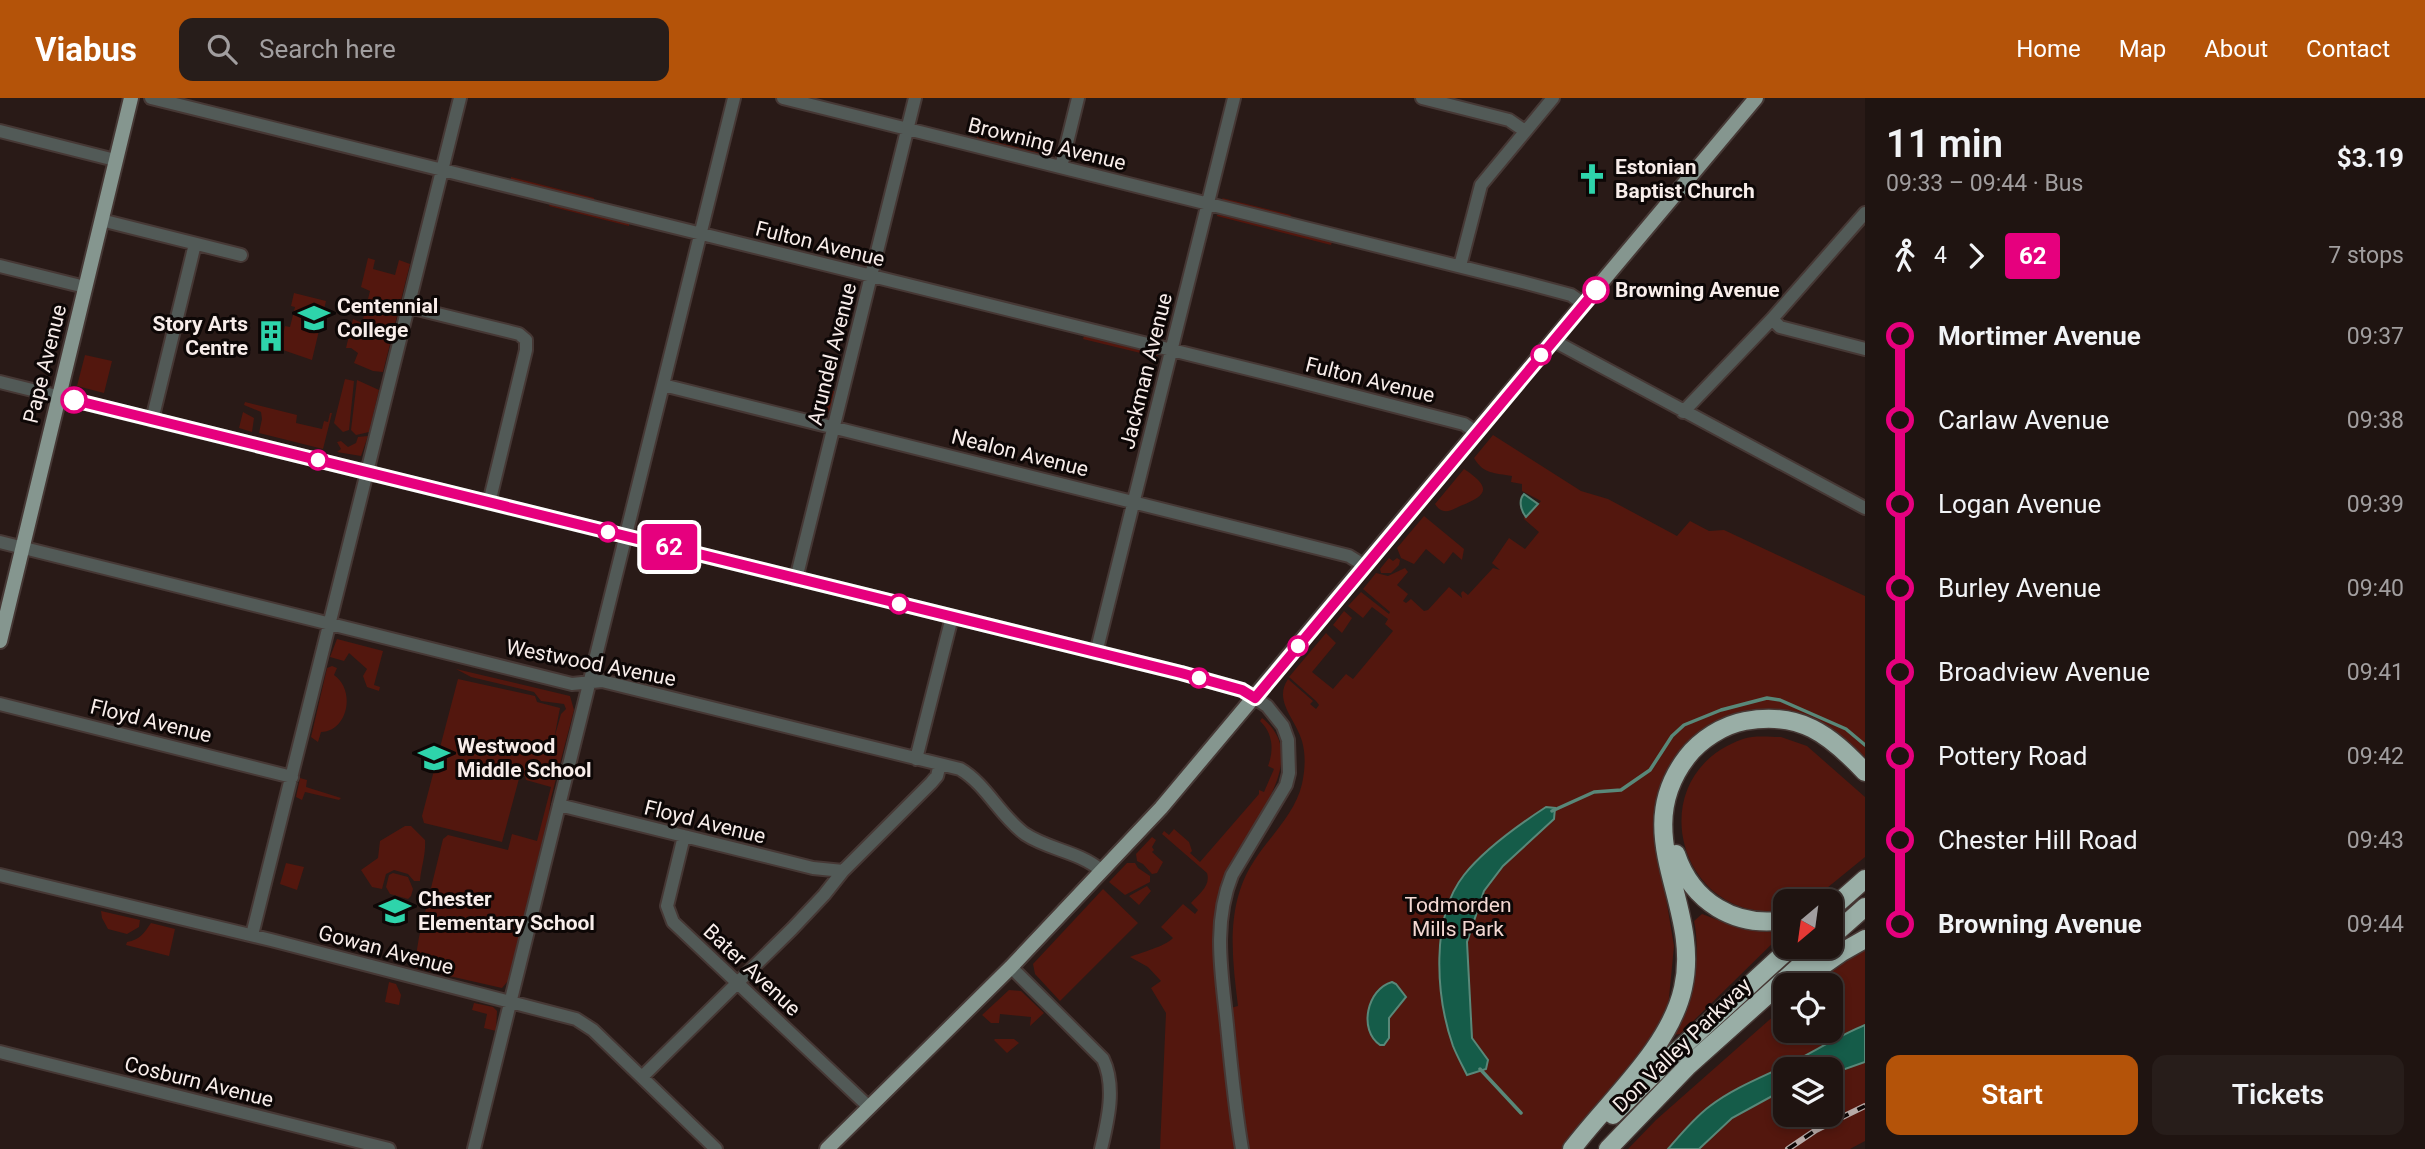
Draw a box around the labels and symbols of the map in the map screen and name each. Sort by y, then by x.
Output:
street label: Browning Avenue [966,113,1128,175]
place label: Estonian Baptist Church [1615,155,1755,203]
church icon: Estonian Baptist Church [1575,162,1609,196]
street label: Fulton Avenue [753,216,887,272]
marker: Browning Avenue [1583,277,1609,303]
place label: Browning Avenue [1615,278,1780,302]
street label: Arundel Avenue [803,280,861,428]
street label: Jackman Avenue [1115,290,1177,452]
place label: Centennial College [337,294,438,342]
school or university icon: Centennial College [297,301,331,335]
street label: Pape Avenue [19,302,71,426]
place label: Story Arts Centre [153,312,248,360]
building icon: Story Arts Centre [254,319,288,353]
unlabelled marker [1531,345,1551,365]
street label: Fulton Avenue [1303,352,1437,408]
unlabelled marker [61,387,87,413]
street label: Nealon Avenue [949,424,1091,482]
unlabelled marker [308,450,328,470]
unlabelled marker [598,522,618,542]
line badge: 62 [638,524,700,570]
unlabelled marker [889,594,909,614]
street label: Westwood Avenue [504,635,678,691]
unlabelled marker [1288,636,1308,656]
unlabelled marker [1189,668,1209,688]
street label: Floyd Avenue [88,694,214,748]
place label: Westwood Middle School [457,734,592,782]
school or university icon: Westwood Middle School [417,741,451,775]
street label: Floyd Avenue [642,795,768,849]
place label: Chester Elementary School [418,887,595,935]
north arrow [1773,889,1843,959]
park label: Todmorden Mills Park [1404,893,1512,941]
school or university icon: Chester Elementary School [378,894,412,928]
street label: Bater Avenue [699,919,805,1021]
street label: Gowan Avenue [316,920,456,980]
street label: Don Valley Parkway [1608,973,1756,1117]
street label: Cosburn Avenue [122,1052,276,1112]

